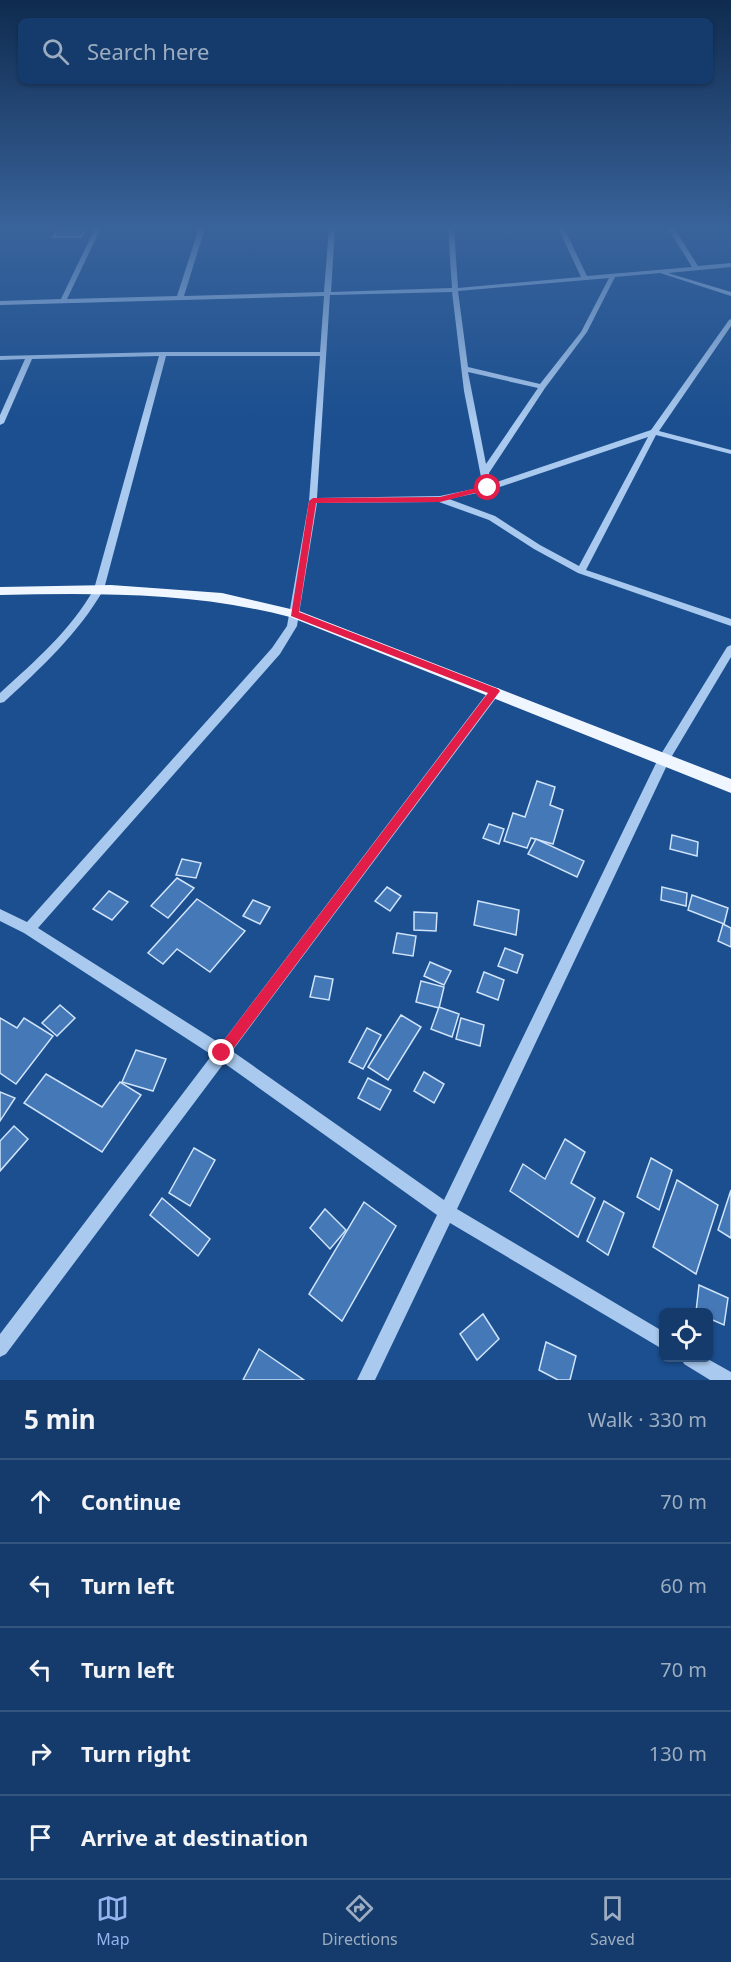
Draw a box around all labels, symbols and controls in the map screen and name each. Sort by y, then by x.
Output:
search box [18,18,713,84]
icon: search [39,35,72,68]
text: Search here [87,36,209,66]
route start [474,474,500,500]
route end [208,1039,234,1065]
map controls [659,1308,713,1362]
button: locate [659,1308,713,1362]
text: 5 min [24,1401,96,1437]
text: Walk · 330 m [588,1406,707,1433]
icon: ahead [24,1485,57,1518]
text: Continue [81,1486,181,1516]
text: 70 m [660,1488,707,1515]
icon: left [24,1569,57,1602]
text: Turn left [81,1570,175,1600]
text: 60 m [660,1572,707,1599]
icon: left [24,1653,57,1686]
text: Turn left [81,1654,175,1684]
text: 70 m [660,1656,707,1683]
icon: right [24,1737,57,1770]
text: Turn right [81,1738,191,1768]
text: 130 m [649,1740,707,1767]
icon: arrive [24,1821,57,1854]
text: Arrive at destination [81,1822,308,1852]
tab: Map [96,1892,129,1950]
tab: Directions [322,1892,398,1950]
tab: Saved [590,1892,635,1950]

